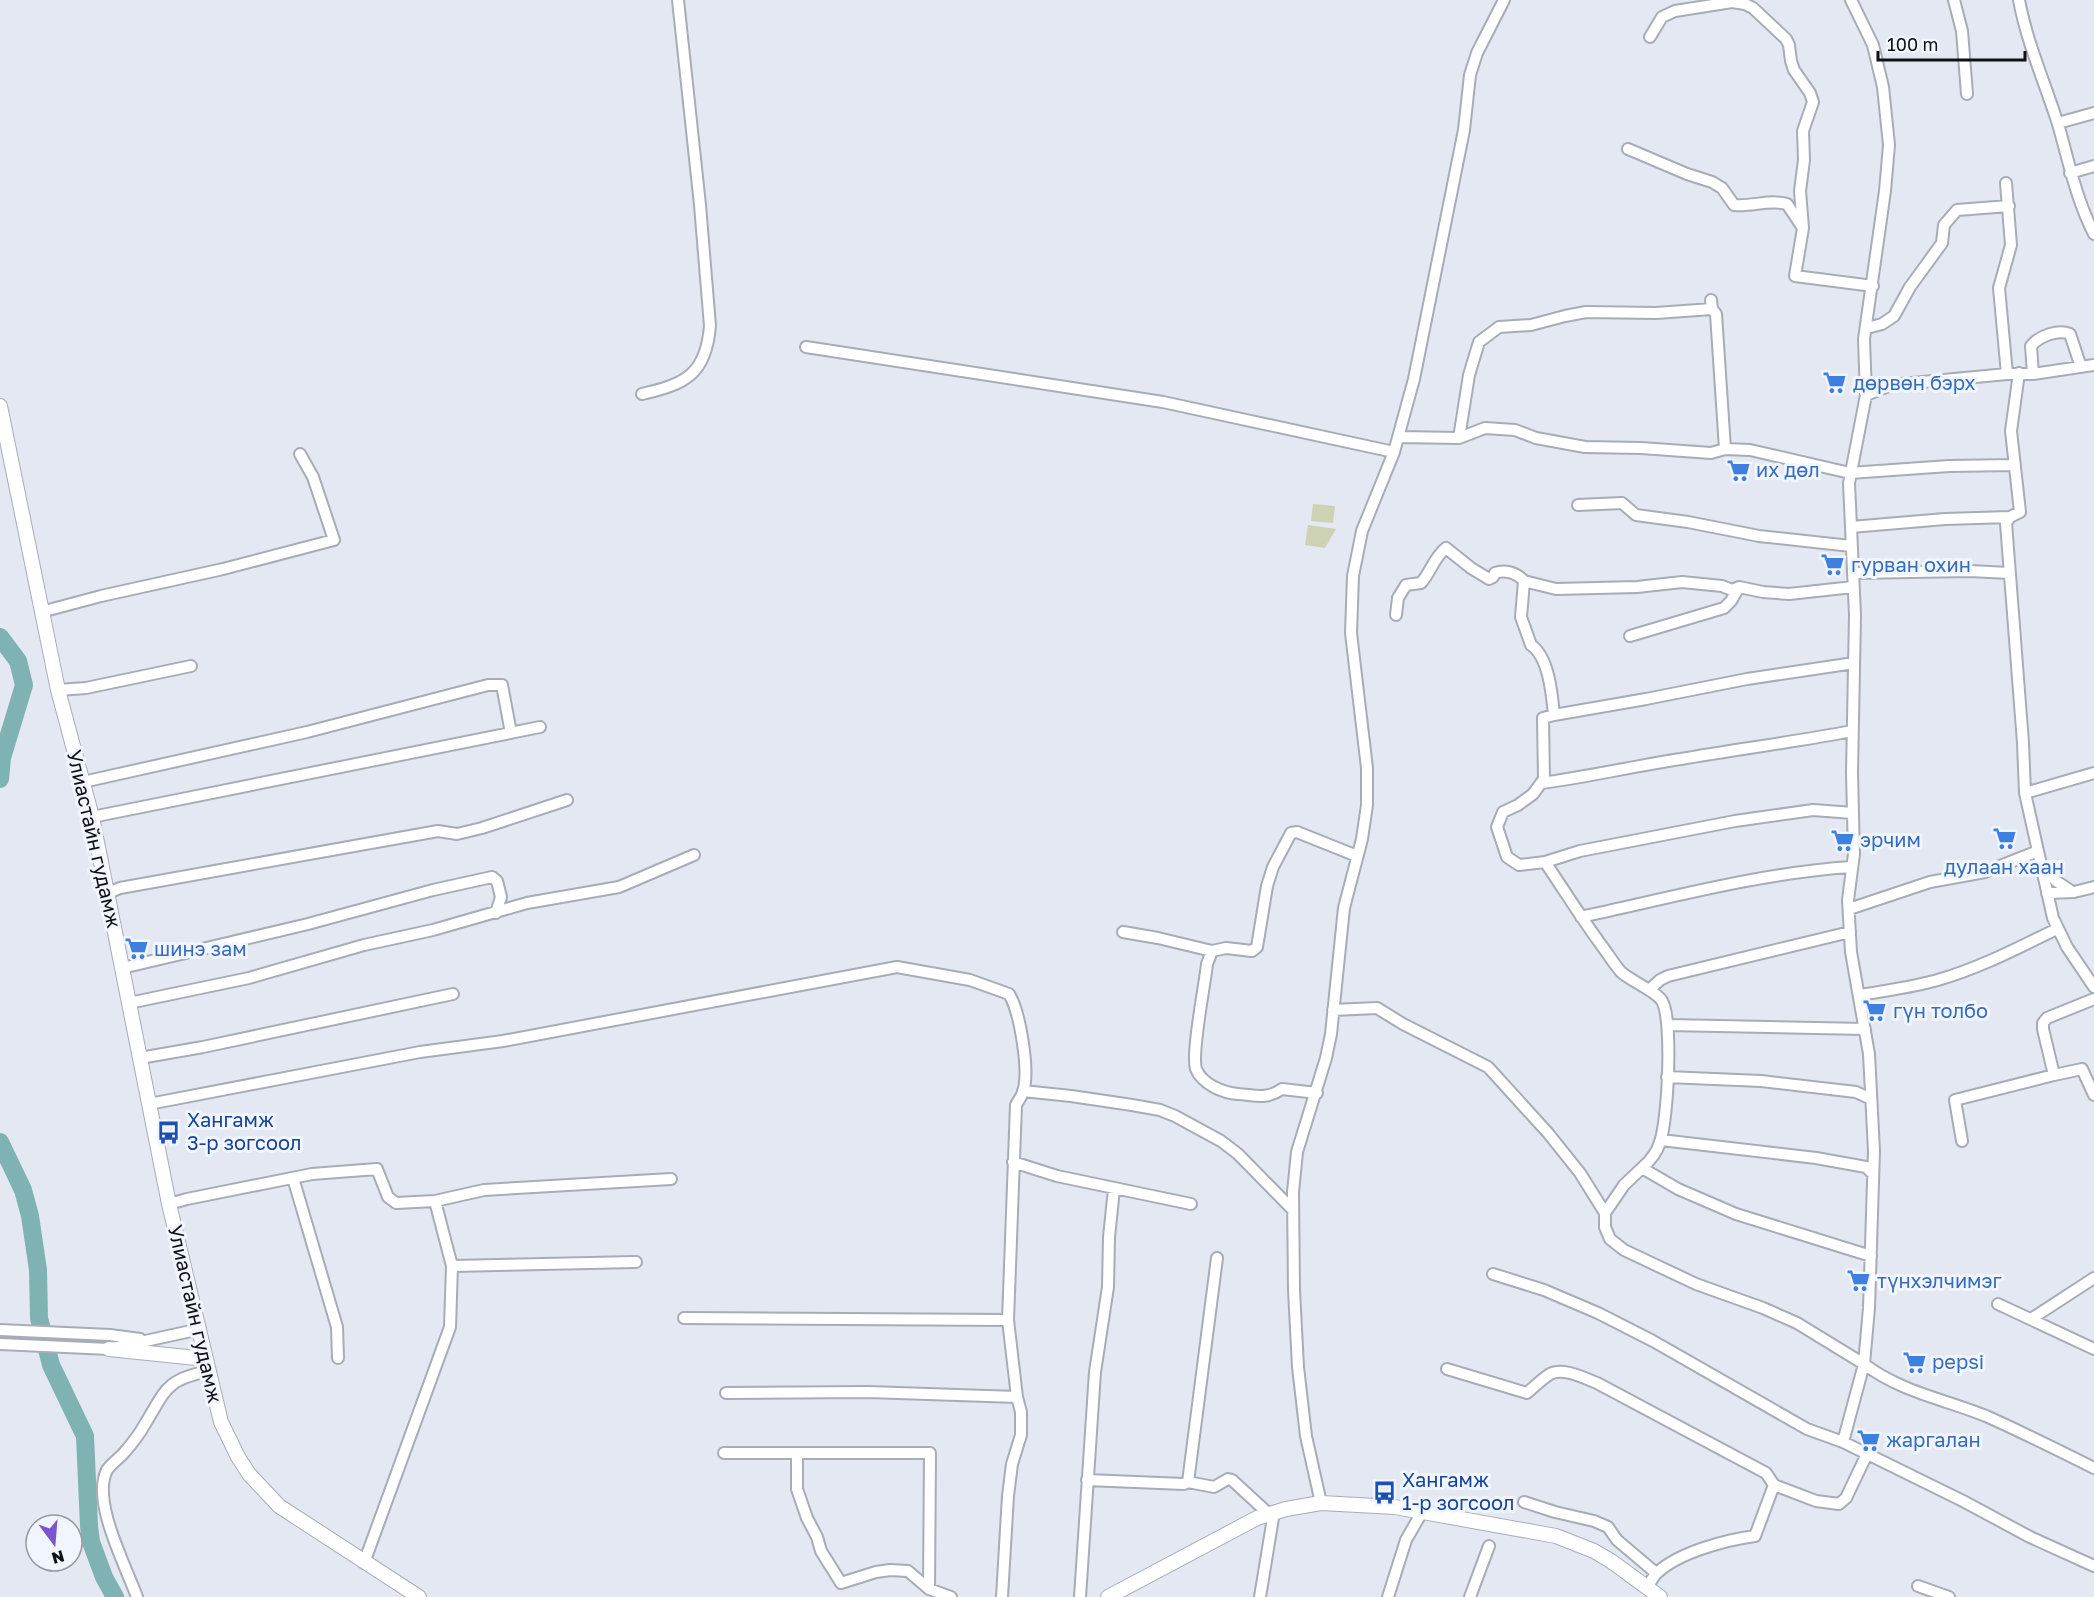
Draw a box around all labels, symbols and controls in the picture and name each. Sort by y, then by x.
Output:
scale bar [1878,24,2025,62]
text: 100 m [1887,33,1938,55]
supermarket icon: дөрвөн бэрх [1822,370,1848,396]
place label: дөрвөн бэрх [1853,370,1976,394]
supermarket icon: их дөл [1725,457,1751,483]
place label: их дөл [1756,457,1820,481]
supermarket icon: гурван охин [1820,552,1846,578]
place label: гурван охин [1851,552,1971,576]
street label: Улиастайн гудамж [63,747,127,930]
supermarket icon: дулаан хаан [1991,826,2017,852]
supermarket icon: эрчим [1829,827,1855,853]
place label: эрчим [1860,827,1921,851]
place label: дулаан хаан [1944,854,2064,878]
supermarket icon: шинэ зам [123,936,149,962]
place label: шинэ зам [154,936,247,960]
supermarket icon: гүн толбо [1862,998,1888,1024]
place label: гүн толбо [1893,998,1988,1023]
place label: Хангамж 3-р зогсоол [187,1107,302,1154]
bus stop icon: Хангамж 3-р зогсоол [156,1119,182,1145]
street label: Улиастайн гудамж [164,1222,228,1405]
supermarket icon: түнхэлчимэг [1846,1268,1872,1294]
place label: түнхэлчимэг [1877,1268,2002,1293]
supermarket icon: pepsi [1901,1349,1927,1375]
place label: pepsi [1932,1349,1984,1373]
supermarket icon: жаргалан [1855,1427,1881,1453]
place label: жаргалан [1886,1427,1981,1451]
place label: Хангамж 1-р зогсоол [1402,1467,1515,1514]
bus stop icon: Хангамж 1-р зогсоол [1371,1479,1397,1505]
north arrow [24,1513,84,1573]
text: N [50,1546,67,1569]

